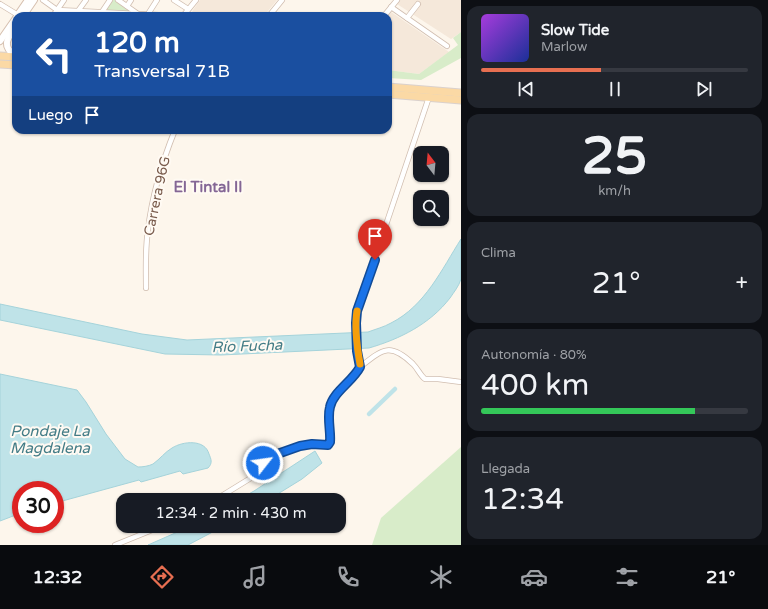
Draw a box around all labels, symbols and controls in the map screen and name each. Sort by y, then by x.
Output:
text: Slow Tide [541,21,609,39]
text: 120 m [94,26,180,60]
icon: left [28,28,80,80]
text: Marlow [541,39,587,55]
text: Transversal 71B [94,60,230,82]
icon: previous [515,78,537,100]
icon: pause [604,78,626,100]
icon: next [693,78,715,100]
icon: arrive [81,104,103,126]
text: Luego [28,106,73,124]
text: 25 [582,125,647,188]
north arrow [413,146,449,182]
map controls [413,146,449,226]
street label: Carrera 96G [140,155,174,237]
district label: El Tintal II [173,178,243,196]
text: km/h [598,183,631,199]
button: search [413,190,449,226]
pin [358,219,392,260]
icon: arrive [364,225,386,247]
text: Clima [481,245,516,261]
text: 21° [592,265,641,302]
text: − [481,270,497,296]
text: + [736,270,748,296]
water label: Río Fucha [211,336,283,356]
text: Autonomía · 80% [481,347,587,363]
text: 400 km [481,367,589,404]
water label: Pondaje La Magdalena [10,422,91,457]
position arrow [242,442,284,484]
text: Llegada [481,461,530,477]
speed limit sign: 30 [12,481,64,533]
text: 12:34 [481,481,564,518]
text: 12:34 · 2 min · 430 m [156,504,306,522]
icon: directions [148,563,176,591]
icon: music [241,563,269,591]
icon: phone [334,563,362,591]
icon: climate [427,563,455,591]
icon: car [520,563,548,591]
icon: filters [613,563,641,591]
text: 12:32 [33,566,82,588]
text: 21° [706,566,735,588]

